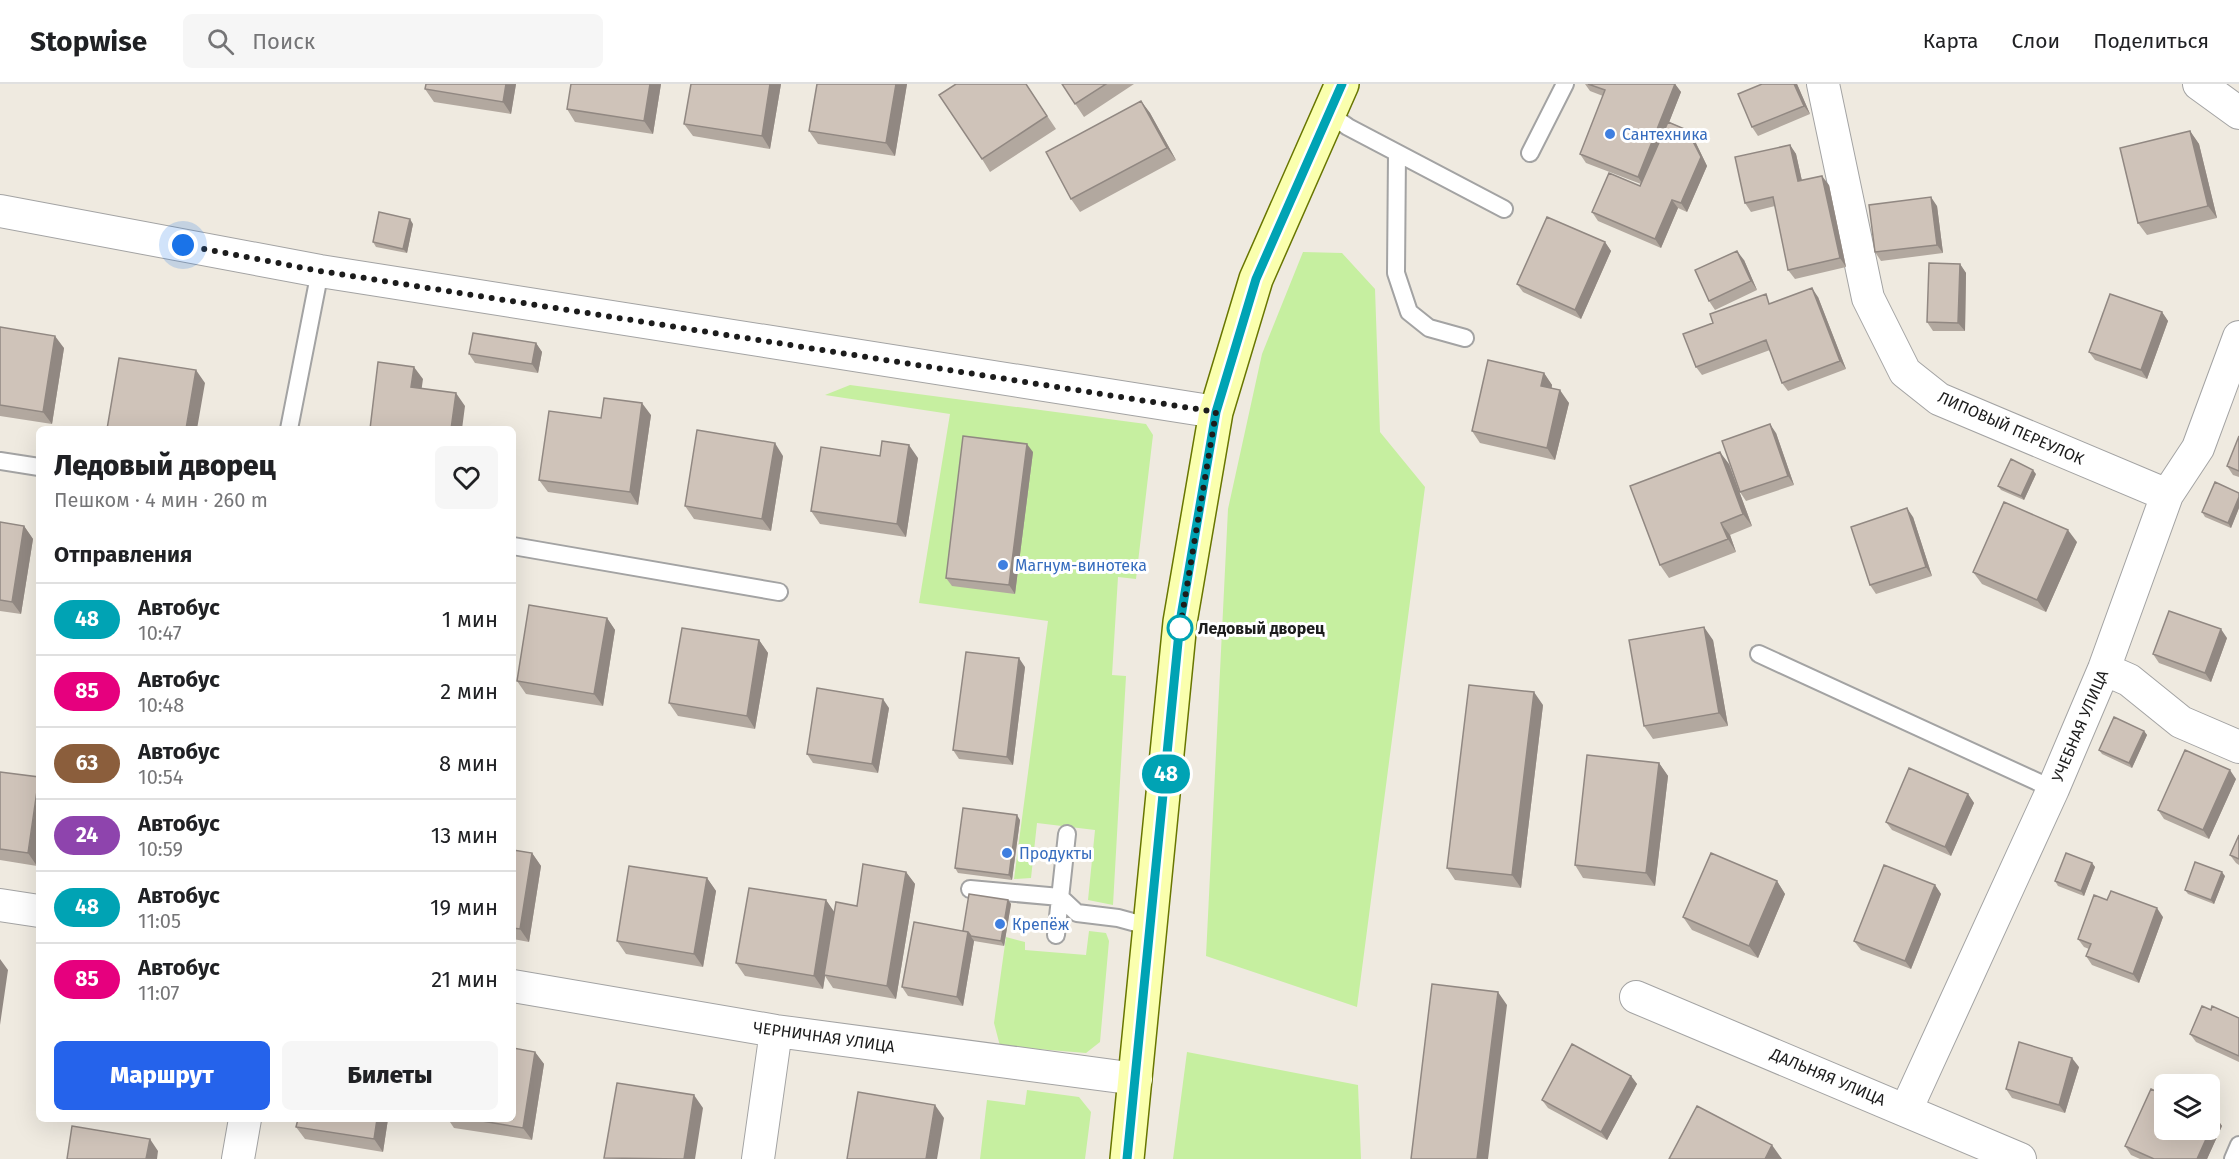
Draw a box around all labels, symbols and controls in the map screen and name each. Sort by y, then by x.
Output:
search box [183,14,603,68]
text: Stopwise [30,25,147,58]
icon: search [204,25,237,58]
text: Поиск [252,28,315,55]
text: Карта [1923,28,1979,54]
text: Слои [2012,28,2060,54]
text: Поделиться [2093,28,2209,54]
place label: Сантехника [1622,125,1708,144]
marker: Сантехника [1603,127,1617,141]
your location [168,230,198,260]
street label: ЛИПОВЫЙ ПЕРЕУЛОК [1935,387,2088,469]
button: heart [435,446,498,509]
text: Ледовый дворец [54,449,275,482]
text: Пешком · 4 мин · 260 m [54,488,268,512]
text: Отправления [54,541,192,568]
place label: Магнум-винотека [1015,556,1147,575]
marker: Магнум-винотека [996,558,1010,572]
text: Автобус [138,594,220,621]
text: 48 [75,606,99,632]
text: 1 мин [442,606,498,633]
marker: Ледовый дворец [1167,615,1193,641]
place label: Ледовый дворец [1198,619,1325,638]
text: 10:47 [138,621,182,645]
text: Автобус [138,666,220,693]
street label: УЧЕБНАЯ УЛИЦА [2048,666,2112,785]
text: 85 [75,678,99,704]
text: 2 мин [440,678,498,705]
text: 10:48 [138,693,184,717]
text: Автобус [138,738,220,765]
text: 63 [76,750,98,776]
text: 8 мин [439,750,498,777]
line badge: 48 [1139,754,1193,794]
text: 48 [1154,761,1178,787]
text: 10:54 [138,765,183,789]
text: Автобус [138,810,220,837]
text: 24 [76,822,98,848]
text: 13 мин [431,822,498,849]
text: 10:59 [138,837,183,861]
place label: Продукты [1019,844,1093,863]
marker: Продукты [1000,846,1014,860]
text: Автобус [138,882,220,909]
text: 48 [75,894,99,920]
text: 19 мин [430,894,498,921]
text: 11:05 [138,909,181,933]
place label: Крепёж [1012,915,1070,934]
marker: Крепёж [993,917,1007,931]
text: Автобус [138,954,220,981]
text: 85 [75,966,99,992]
text: 21 мин [431,966,498,993]
text: 11:07 [138,981,179,1005]
street label: ЧЕРНИЧНАЯ УЛИЦА [752,1018,897,1056]
button: Маршрут [54,1041,270,1110]
button: Билеты [282,1041,498,1110]
street label: ДАЛЬНЯЯ УЛИЦА [1767,1044,1889,1110]
map controls [2154,1074,2220,1140]
button: layers [2154,1074,2220,1140]

